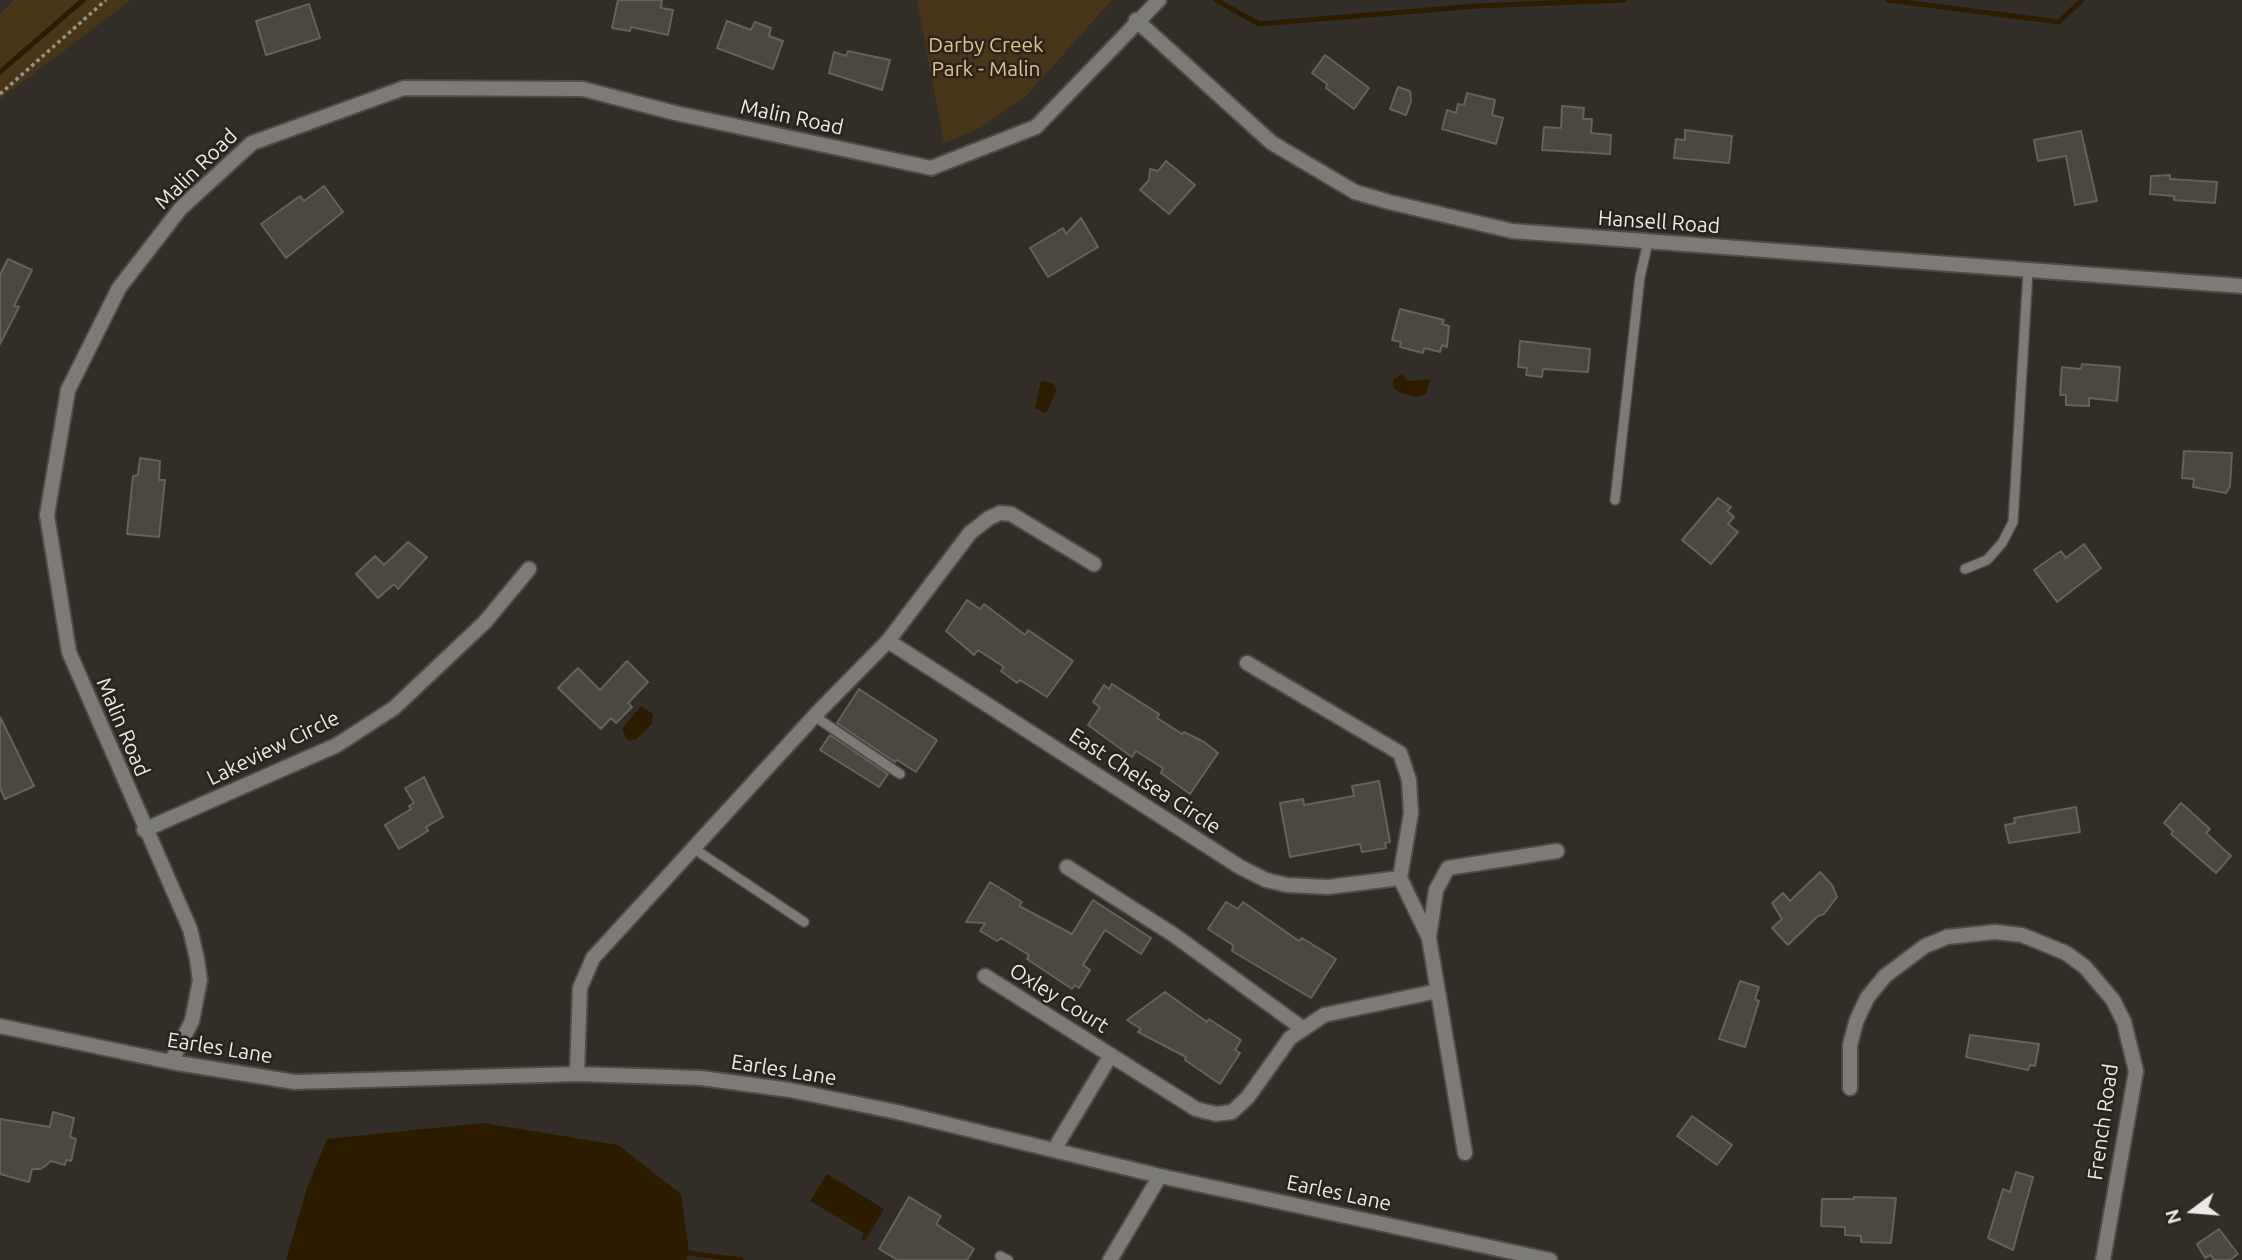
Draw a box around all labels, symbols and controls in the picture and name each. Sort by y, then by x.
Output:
park label: Darby Creek Park - Malin [928,32,1044,82]
street label: Malin Road [738,94,846,140]
street label: Malin Road [150,124,242,214]
street label: Hansell Road [1597,205,1721,239]
street label: Malin Road [91,674,155,780]
street label: Lakeview Circle [203,705,343,791]
street label: East Chelsea Circle [1064,723,1226,839]
street label: Oxley Court [1005,958,1113,1038]
street label: Earles Lane [165,1027,275,1069]
street label: Earles Lane [729,1049,839,1091]
street label: French Road [2082,1062,2124,1182]
street label: Earles Lane [1284,1170,1394,1216]
north arrow [2158,1176,2228,1246]
text: N [2160,1207,2185,1227]

